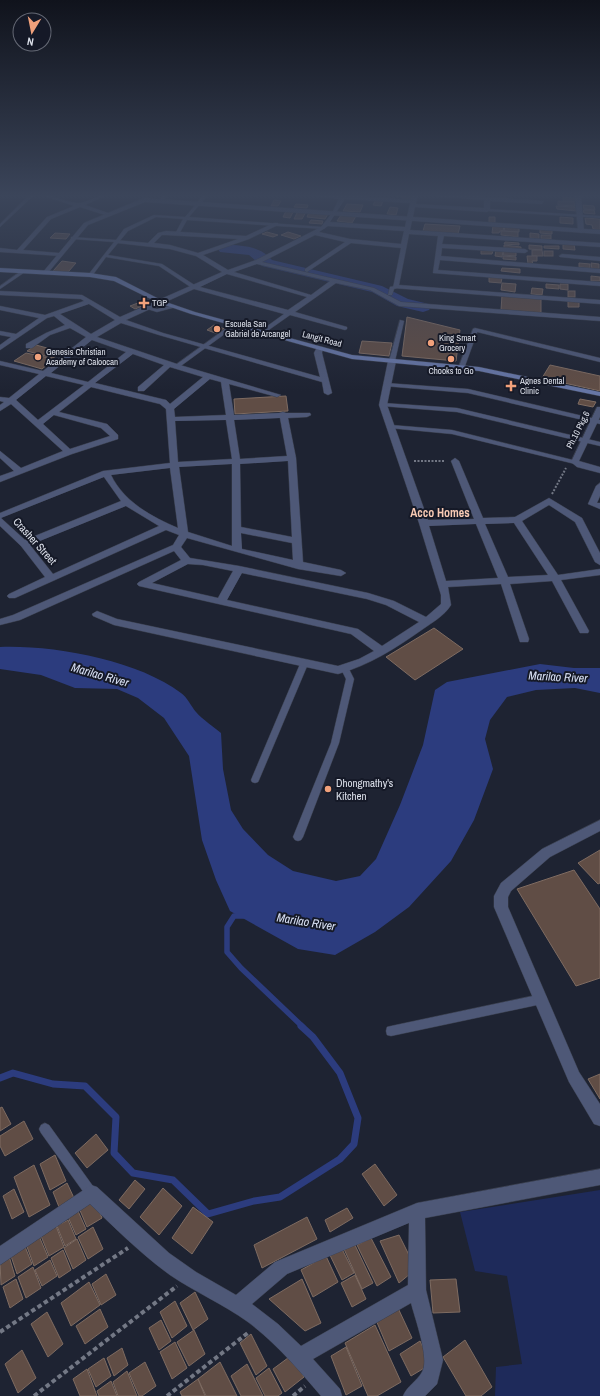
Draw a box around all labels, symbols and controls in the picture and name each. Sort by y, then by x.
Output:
north arrow [12,12,52,52]
text: N [26,34,35,49]
place label: TGP [152,297,167,309]
marker: TGP [139,298,149,308]
place label: Escuela San Gabriel de Arcangel [225,318,291,340]
marker: Escuela San Gabriel de Arcangel [212,324,222,334]
street label: Langit Road [301,328,343,350]
place label: King Smart Grocery [439,332,476,354]
marker: King Smart Grocery [426,338,436,348]
place label: Genesis Christian Academy of Caloocan [45,346,118,368]
marker: Genesis Christian Academy of Caloocan [33,352,43,362]
marker: Chooks to Go [446,354,456,364]
place label: Chooks to Go [428,365,474,377]
place label: Agnes Dental Clinic [519,375,565,397]
marker: Agnes Dental Clinic [505,380,517,392]
street label: Ph.10 Pkg.6 [564,409,592,451]
district label: Acco Homes [410,505,470,521]
street label: Crasher Street [10,515,60,568]
water label: Marilao River [69,659,131,691]
water label: Marilao River [528,667,589,687]
place label: Dhongmathy's Kitchen [336,776,394,803]
marker: Dhongmathy's Kitchen [323,784,333,794]
water label: Marilao River [276,909,337,935]

